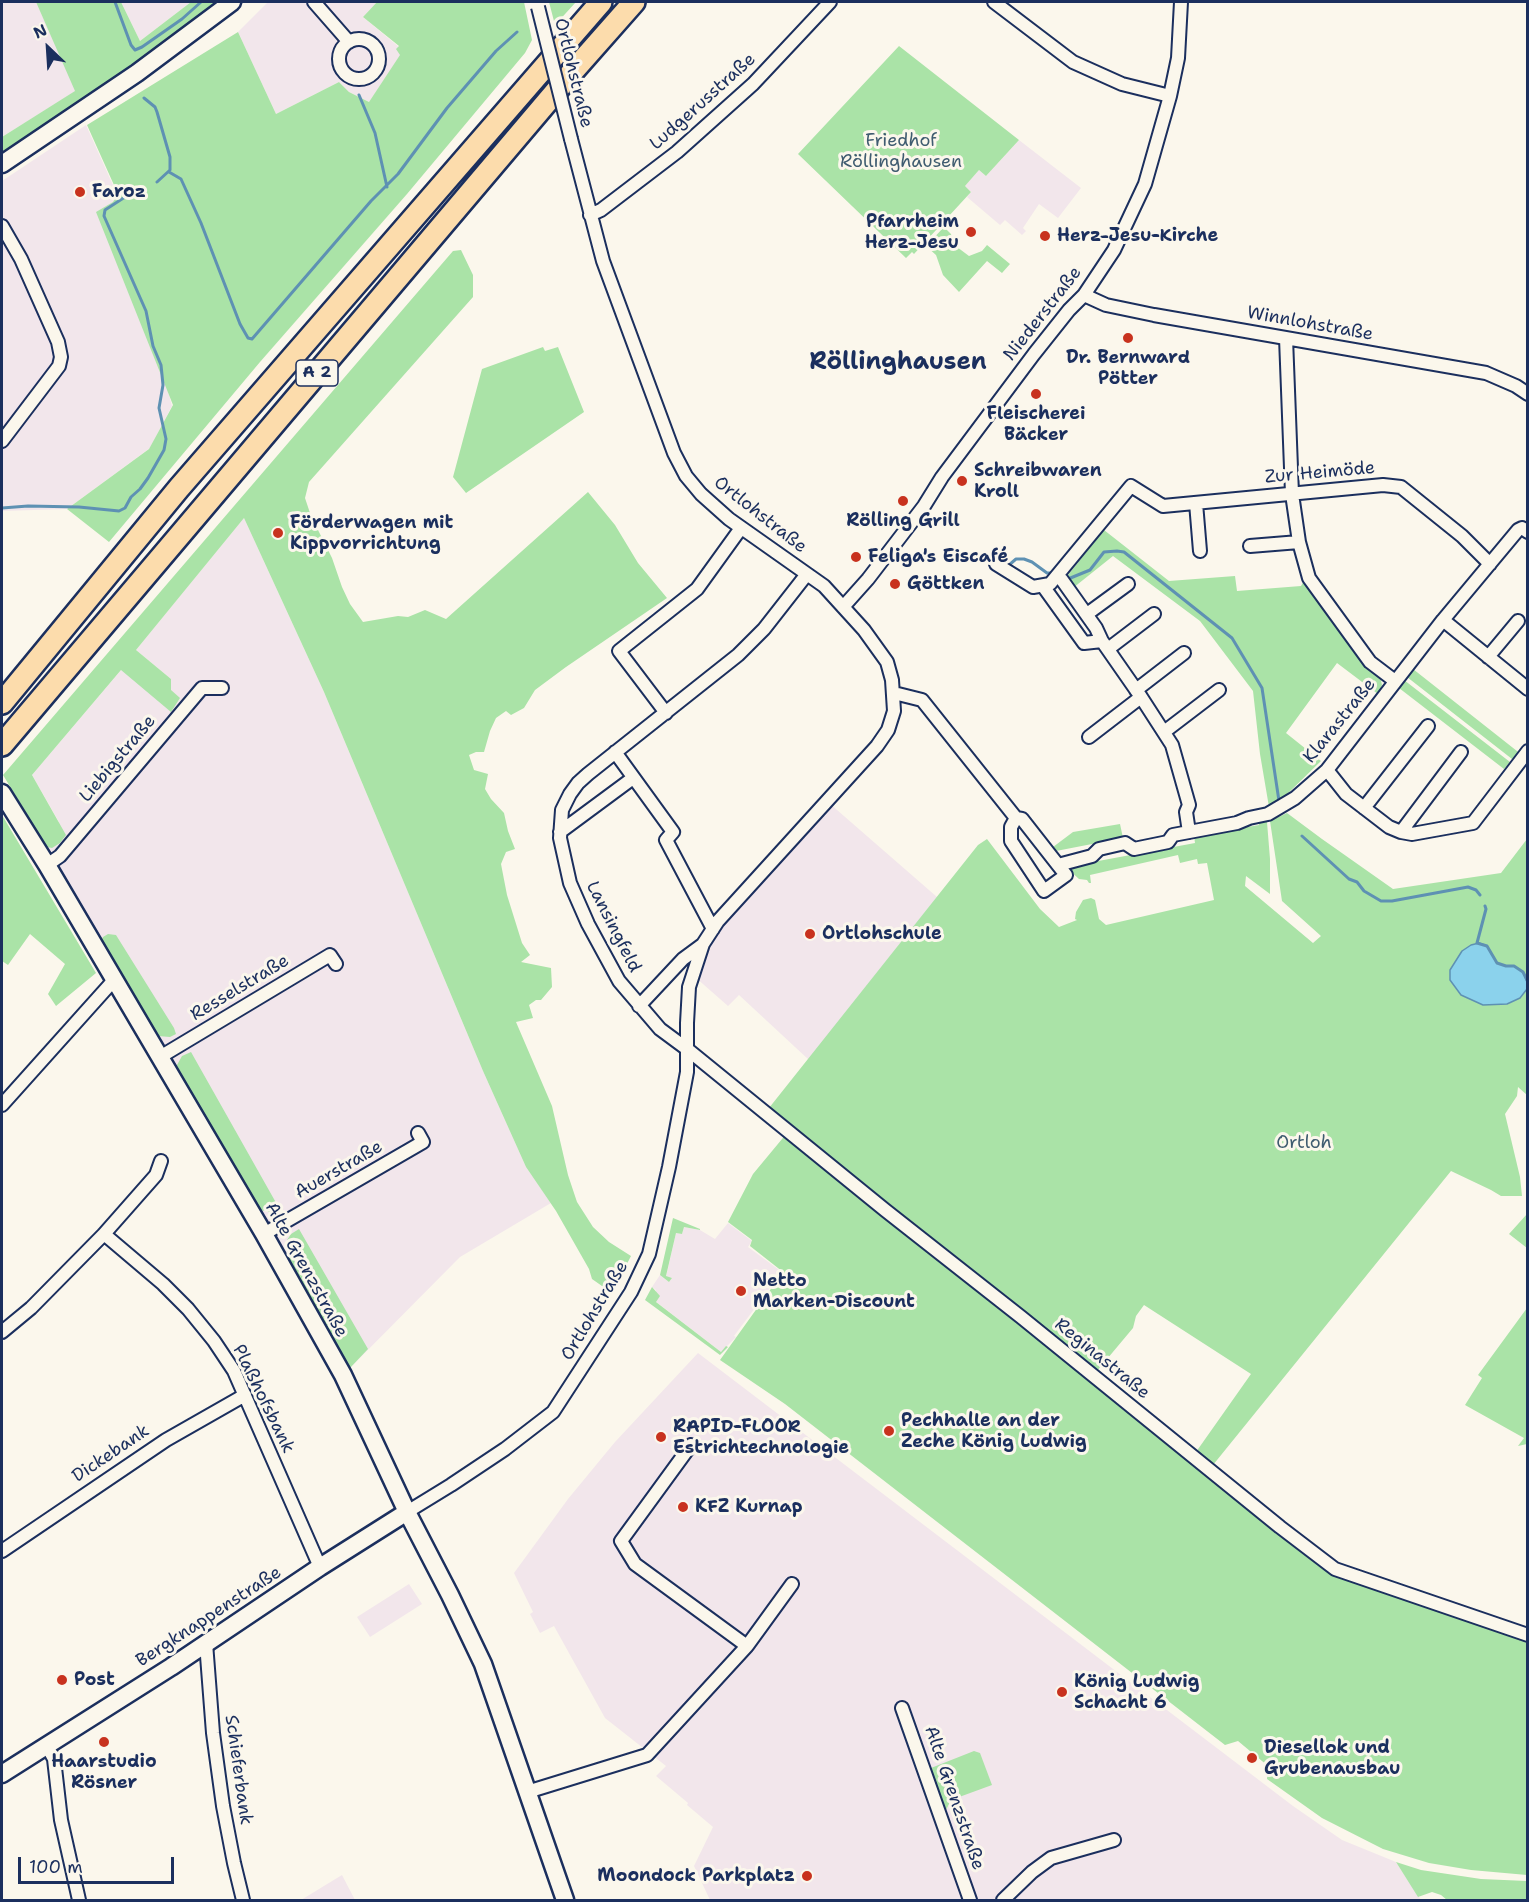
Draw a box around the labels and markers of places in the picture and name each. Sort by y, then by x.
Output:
place label: Faroz [92,181,146,203]
marker: Faroz [73,185,87,199]
place label: Pfarrheim Herz-Jesu [865,211,959,254]
marker: Pfarrheim Herz-Jesu [964,225,978,239]
place label: Herz-Jesu-Kirche [1057,225,1218,247]
marker: Herz-Jesu-Kirche [1038,229,1052,243]
marker: Dr. Bernward Pötter [1121,331,1135,345]
place label: Dr. Bernward Pötter [1066,347,1190,389]
marker: Fleischerei Bäcker [1029,387,1043,401]
place label: Fleischerei Bäcker [986,403,1086,446]
place label: Schreibwaren Kroll [974,460,1102,502]
marker: Schreibwaren Kroll [955,474,969,488]
marker: Rölling Grill [896,494,910,508]
place label: Rölling Grill [846,510,960,532]
place label: Förderwagen mit Kippvorrichtung [290,512,453,554]
marker: Förderwagen mit Kippvorrichtung [271,526,285,540]
place label: Feliga's Eiscafé [868,546,1008,568]
marker: Feliga's Eiscafé [849,550,863,564]
place label: Göttken [907,573,985,595]
marker: Göttken [888,577,902,591]
place label: Ortlohschule [822,923,942,945]
marker: Ortlohschule [803,927,817,941]
place label: Netto Marken-Discount [753,1270,915,1312]
marker: Netto Marken-Discount [734,1284,748,1298]
place label: Pechhalle an der Zeche König Ludwig [901,1410,1087,1452]
place label: RAPID-FLOOR Estrichtechnologie [673,1416,849,1458]
marker: Pechhalle an der Zeche König Ludwig [882,1424,896,1438]
marker: RAPID-FLOOR Estrichtechnologie [654,1430,668,1444]
place label: KFZ Kurnap [695,1496,803,1518]
marker: KFZ Kurnap [676,1500,690,1514]
place label: Post [74,1669,115,1691]
place label: König Ludwig Schacht 6 [1074,1671,1199,1714]
marker: Post [55,1673,69,1687]
marker: König Ludwig Schacht 6 [1055,1685,1069,1699]
marker: Haarstudio Rösner [97,1735,111,1749]
place label: Diesellok und Grubenausbau [1264,1737,1400,1780]
place label: Haarstudio Rösner [51,1751,157,1794]
marker: Diesellok und Grubenausbau [1245,1751,1259,1765]
place label: Moondock Parkplatz [597,1865,795,1887]
marker: Moondock Parkplatz [800,1869,814,1883]

